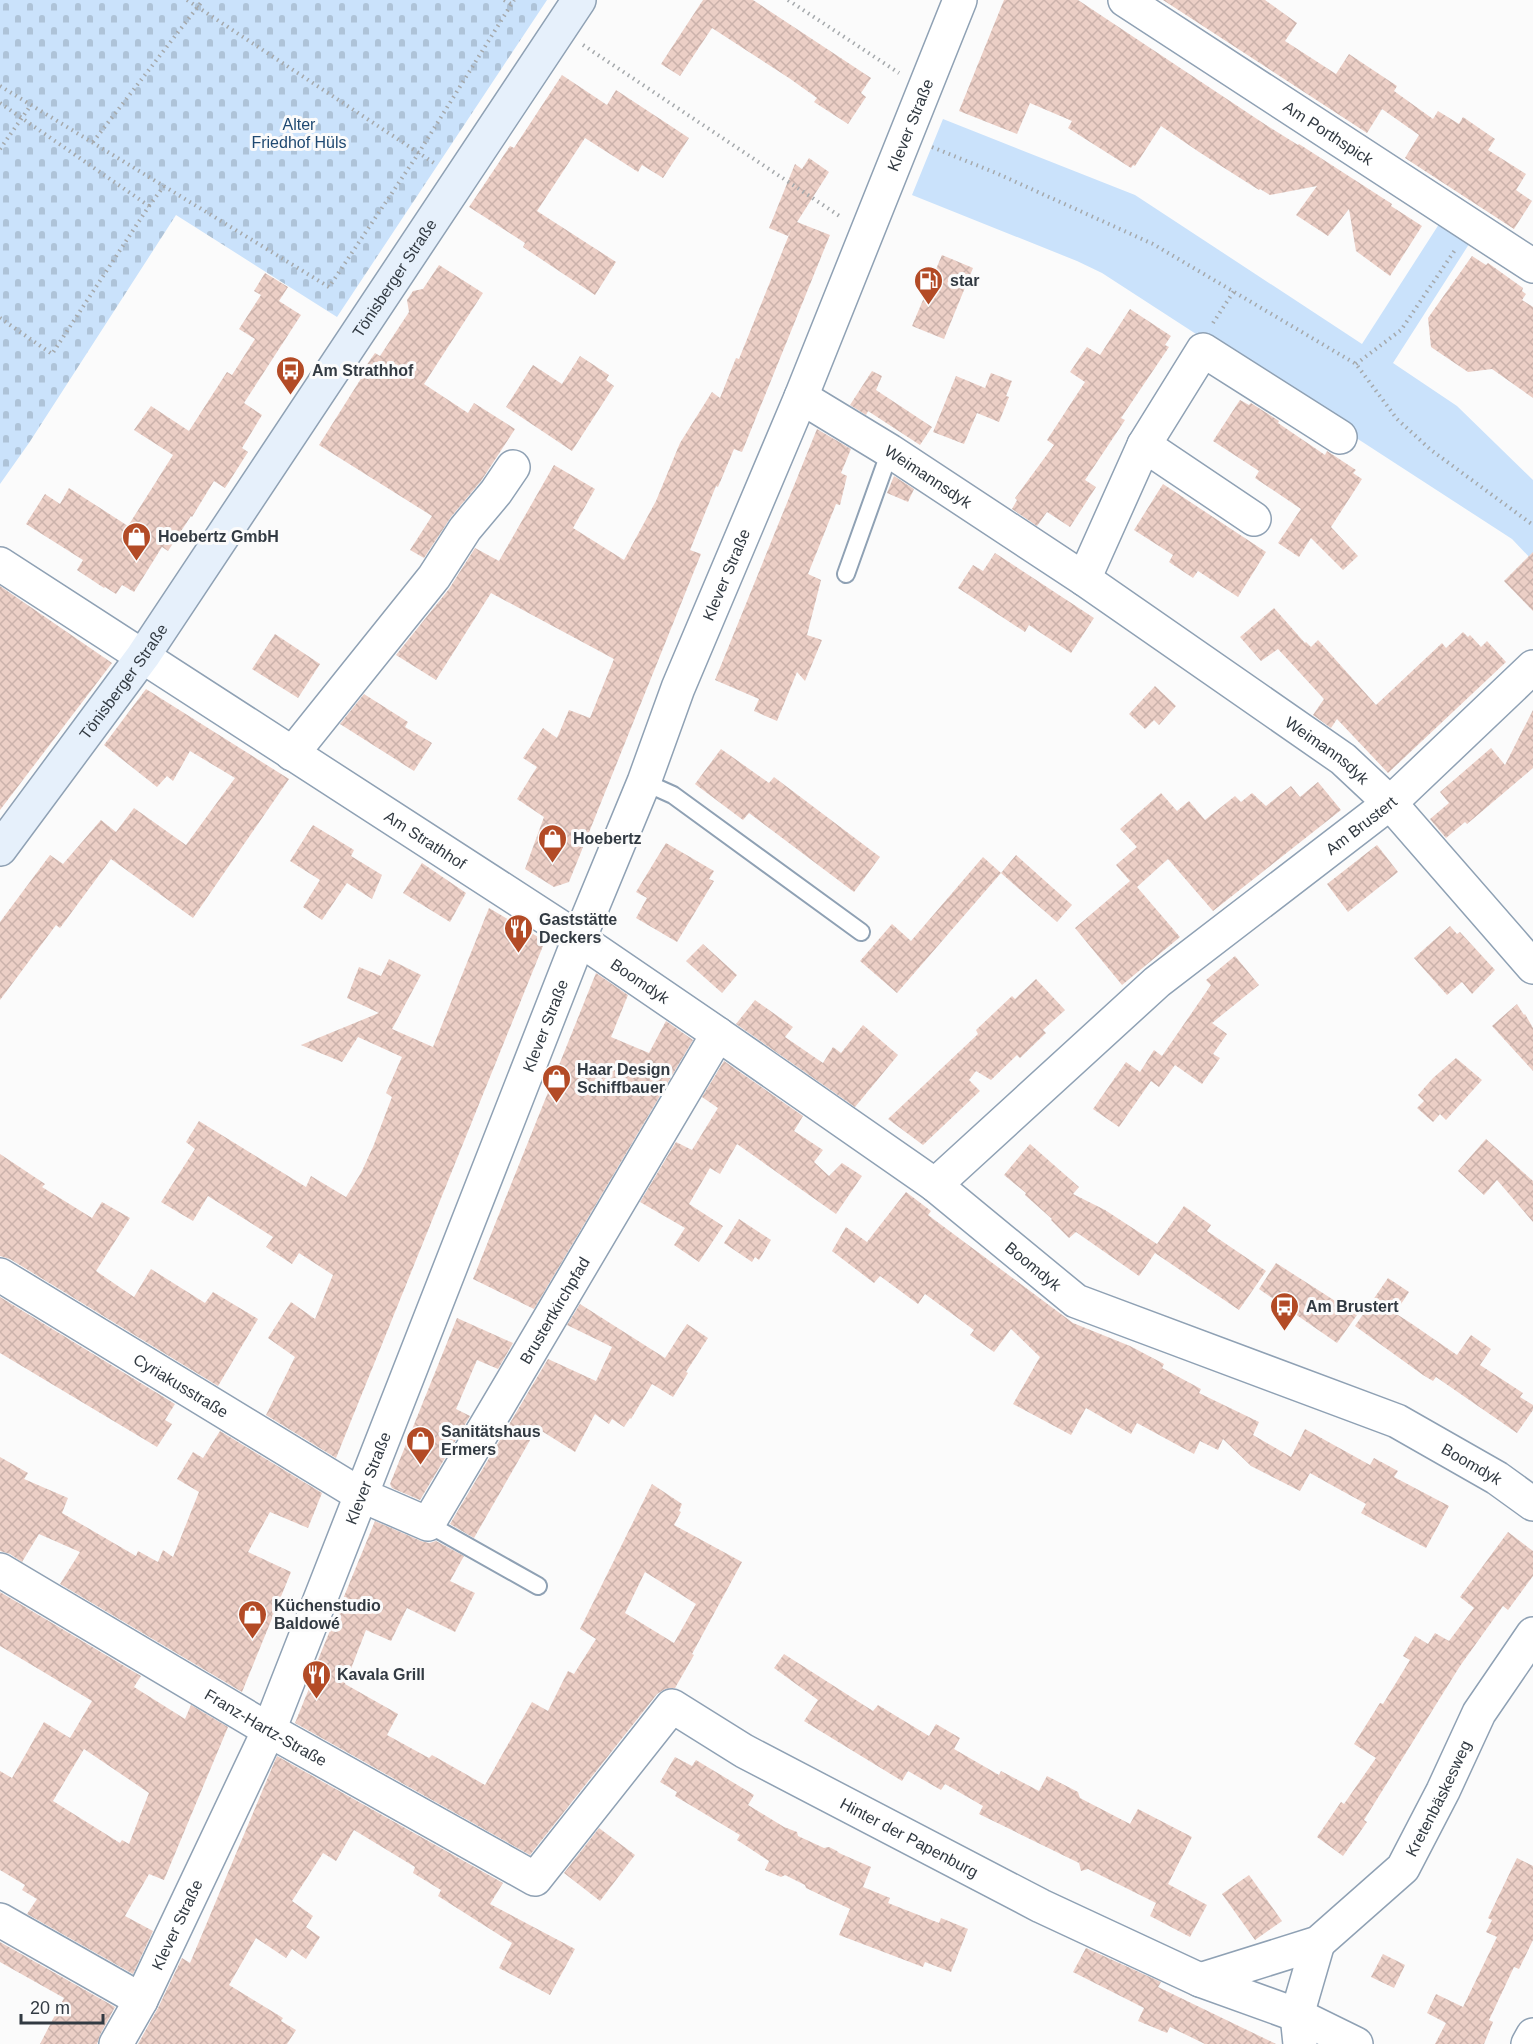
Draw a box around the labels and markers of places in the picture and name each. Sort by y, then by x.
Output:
fuel station icon: star [913,264,945,306]
place label: star [950,272,979,289]
bus stop icon: Am Strathhof [275,354,307,396]
place label: Am Strathhof [312,362,414,379]
shop icon: Hoebertz GmbH [121,520,153,562]
place label: Hoebertz GmbH [158,528,279,545]
shop icon: Hoebertz [536,822,568,864]
place label: Hoebertz [573,830,641,847]
place label: Gaststätte Deckers [539,911,617,946]
restaurant icon: Gaststätte Deckers [502,912,534,954]
place label: Haar Design Schiffbauer [577,1061,670,1096]
shop icon: Haar Design Schiffbauer [540,1062,572,1104]
bus stop icon: Am Brustert [1269,1290,1301,1332]
place label: Am Brustert [1306,1298,1399,1315]
place label: Sanitätshaus Ermers [441,1423,541,1458]
shop icon: Sanitätshaus Ermers [404,1424,436,1466]
place label: Küchenstudio Baldowé [274,1597,381,1632]
shop icon: Küchenstudio Baldowé [237,1598,269,1640]
restaurant icon: Kavala Grill [300,1658,332,1700]
place label: Kavala Grill [337,1666,425,1683]

